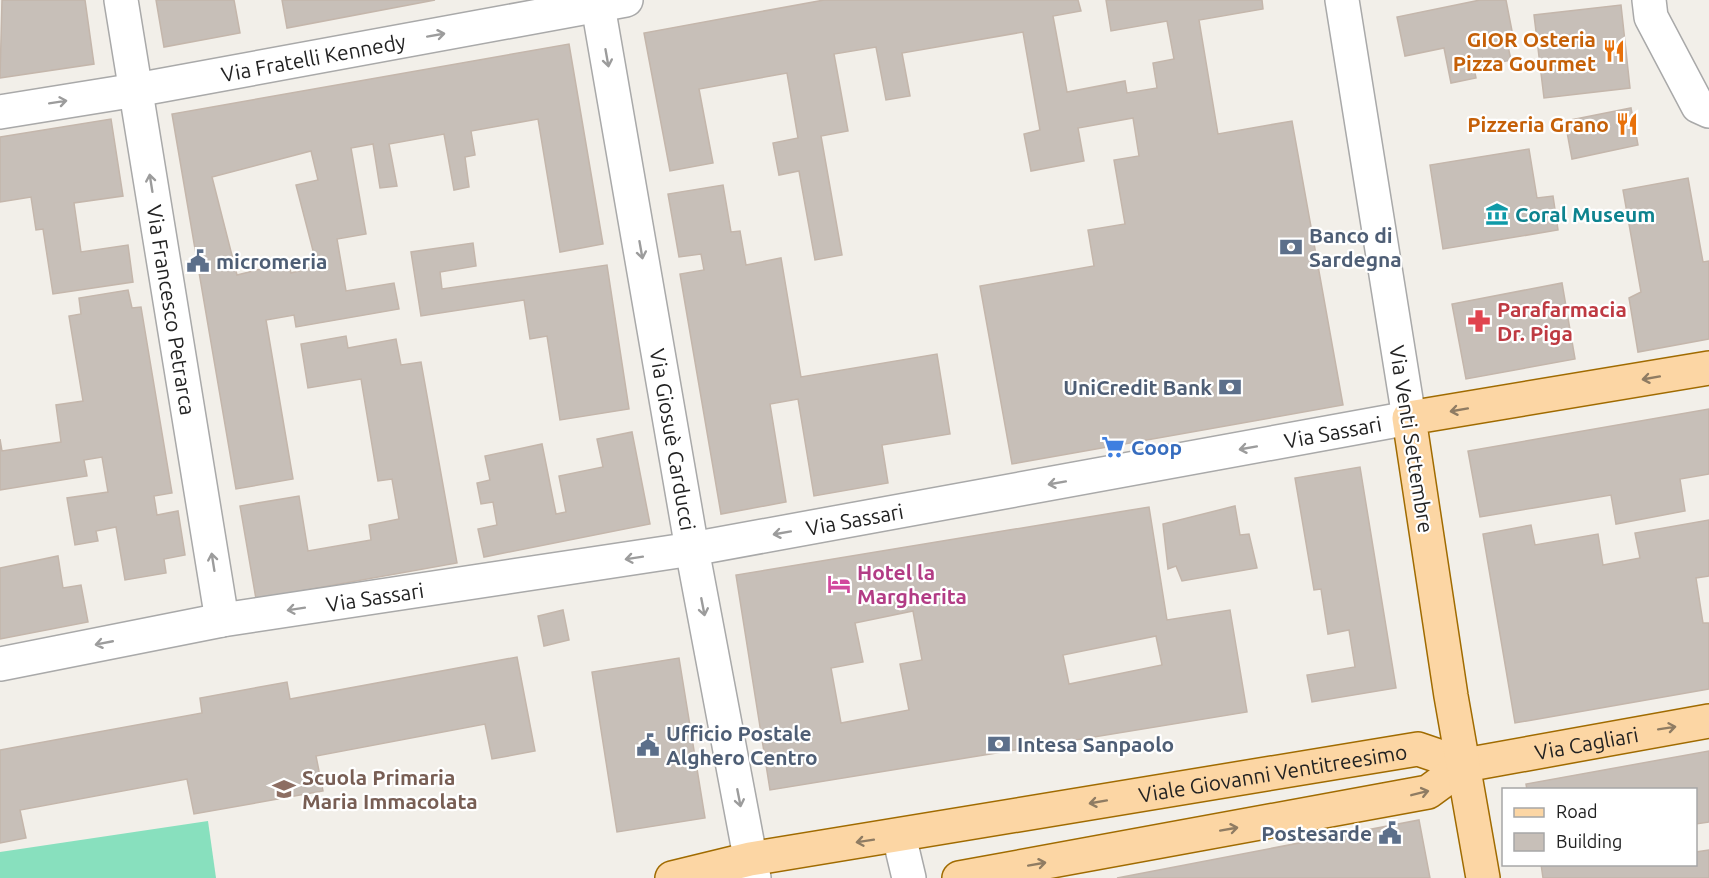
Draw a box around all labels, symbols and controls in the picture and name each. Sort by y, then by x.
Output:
place label: GIOR Osteria Pizza Gourmet [1453,27,1596,75]
street label: Via Fratelli Kennedy [219,29,407,86]
one-way arrow [425,29,445,40]
restaurant icon: GIOR Osteria Pizza Gourmet [1601,38,1627,64]
one-way arrow [602,47,613,67]
one-way arrow [47,97,67,108]
restaurant icon: Pizzeria Grano [1614,111,1640,137]
place label: Pizzeria Grano [1467,112,1609,136]
one-way arrow [145,174,156,194]
museum icon: Coral Museum [1484,201,1510,227]
place label: Coral Museum [1515,202,1655,226]
street label: Via Francesco Petrarca [143,203,200,417]
place label: Banco di Sardegna [1309,223,1402,271]
bank icon: Banco di Sardegna [1278,234,1304,260]
one-way arrow [635,239,646,259]
public building icon: micromeria [185,248,211,274]
place label: micromeria [216,249,327,273]
place label: Parafarmacia Dr. Piga [1497,297,1627,345]
pharmacy icon: Parafarmacia Dr. Piga [1466,308,1492,334]
street label: Via Venti Settembre [1385,343,1439,535]
street label: Via Giosuè Carducci [646,347,701,532]
one-way arrow [1642,372,1662,383]
bank icon: UniCredit Bank [1217,374,1243,400]
place label: UniCredit Bank [1063,375,1212,399]
one-way arrow [1450,405,1469,416]
street label: Via Sassari [1282,411,1383,453]
supermarket icon: Coop [1100,434,1126,460]
place label: Coop [1131,435,1182,459]
one-way arrow [1239,443,1259,454]
one-way arrow [1047,478,1067,489]
street label: Via Sassari [804,499,905,540]
one-way arrow [773,528,792,539]
one-way arrow [625,552,645,563]
one-way arrow [207,553,218,573]
place label: Hotel la Margherita [857,560,967,608]
hotel icon: Hotel la Margherita [826,571,852,597]
street label: Via Sassari [324,578,426,616]
one-way arrow [698,596,709,616]
one-way arrow [287,603,307,614]
one-way arrow [95,638,115,649]
place label: Ufficio Postale Alghero Centro [666,721,818,769]
street label: Via Cagliari [1533,722,1640,764]
one-way arrow [1657,723,1676,734]
bank icon: Intesa Sanpaolo [986,731,1012,757]
public building icon: Ufficio Postale Alghero Centro [635,732,661,758]
place label: Intesa Sanpaolo [1017,732,1174,756]
street label: Viale Giovanni Ventitreesimo [1137,739,1409,807]
place label: Scuola Primaria Maria Immacolata [302,765,478,813]
school or university icon: Scuola Primaria Maria Immacolata [271,776,297,802]
one-way arrow [1410,786,1429,798]
one-way arrow [734,788,745,808]
legend [1502,788,1697,866]
one-way arrow [1089,797,1109,808]
text: Road [1556,801,1598,821]
public building icon: Postesarde [1377,820,1403,846]
place label: Postesarde [1261,821,1372,845]
one-way arrow [1218,823,1238,834]
text: Building [1556,831,1622,851]
one-way arrow [855,836,875,847]
one-way arrow [1027,858,1046,869]

